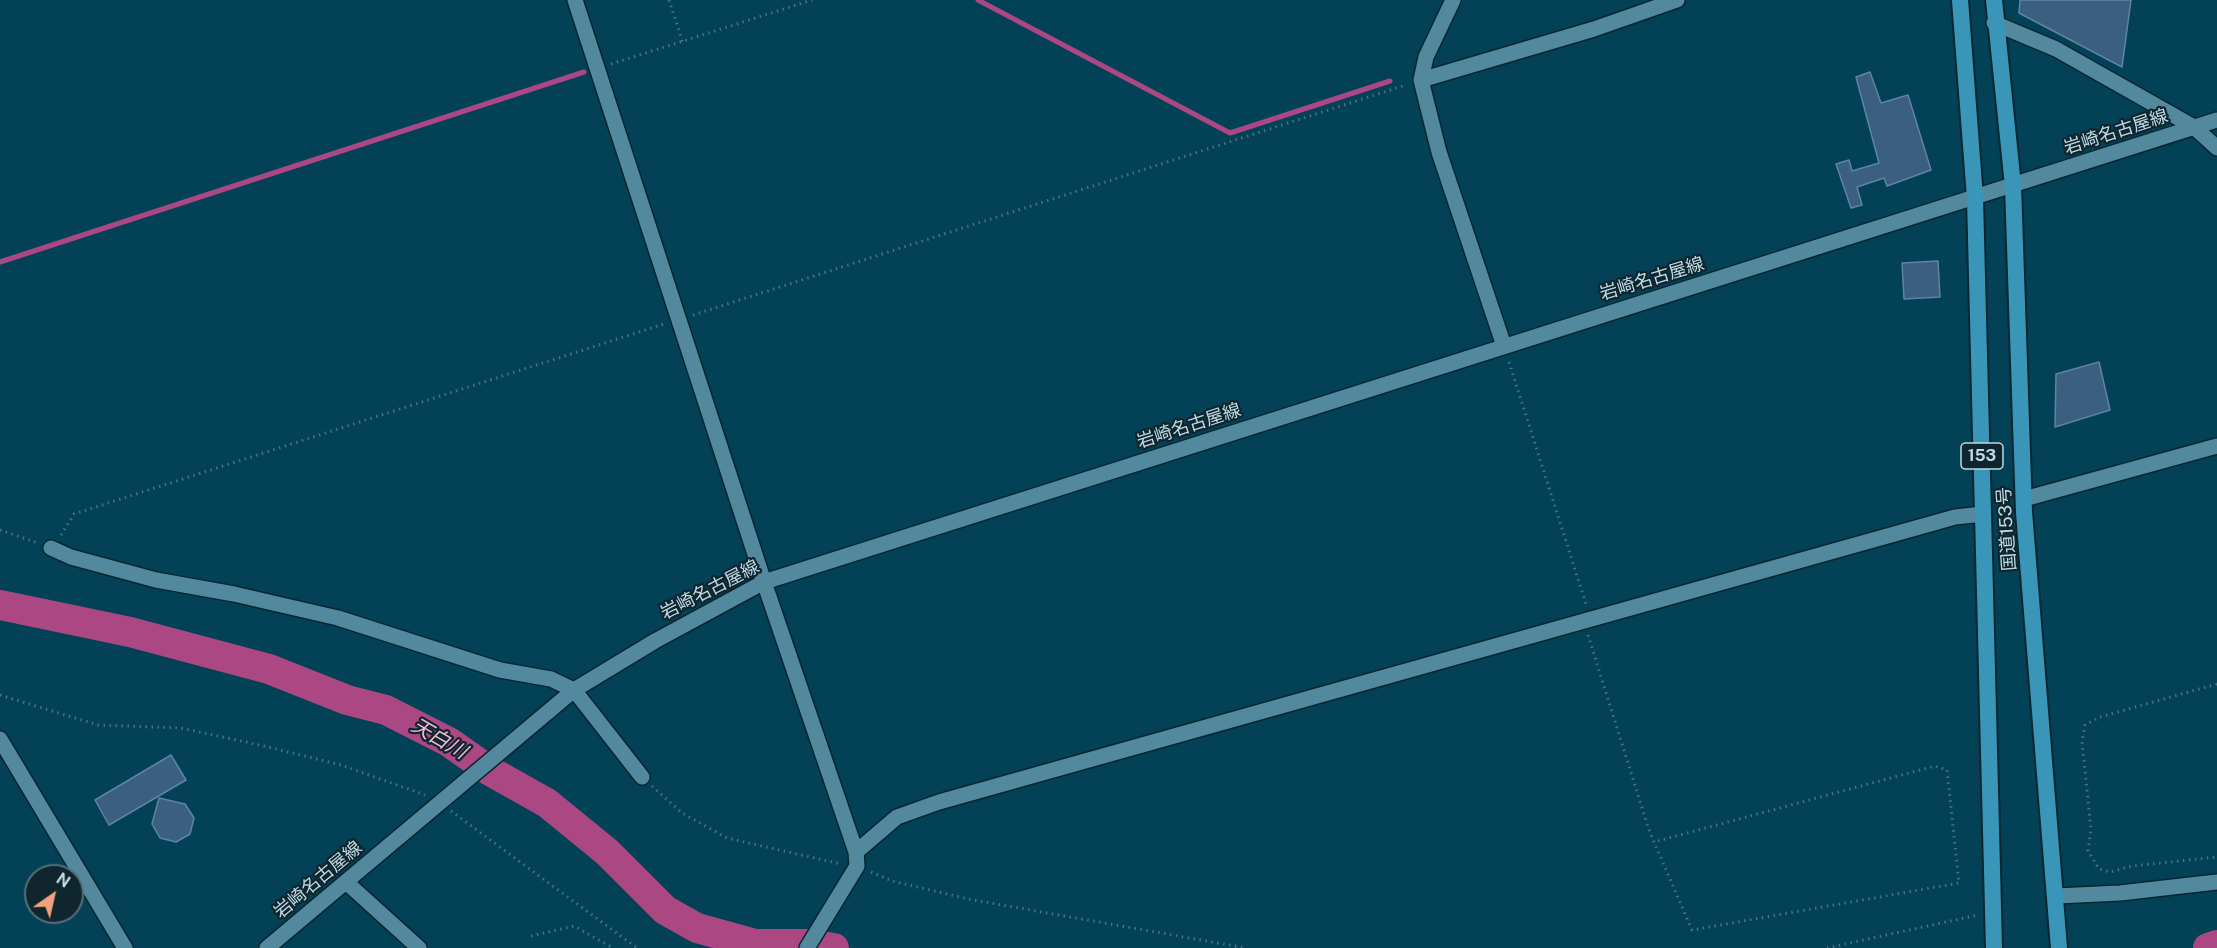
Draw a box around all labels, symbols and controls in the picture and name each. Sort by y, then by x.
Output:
street label: 岩崎名古屋線 [2061,105,2171,159]
street label: 岩崎名古屋線 [1597,253,1707,305]
street label: 岩崎名古屋線 [1134,399,1244,453]
road number: 153 [1961,443,2003,469]
street label: 国道153号 [1993,486,2021,572]
street label: 岩崎名古屋線 [657,556,763,624]
water label: 天白川 [407,714,471,764]
street label: 岩崎名古屋線 [270,837,366,923]
north arrow [24,864,84,924]
text: N [53,869,74,892]

